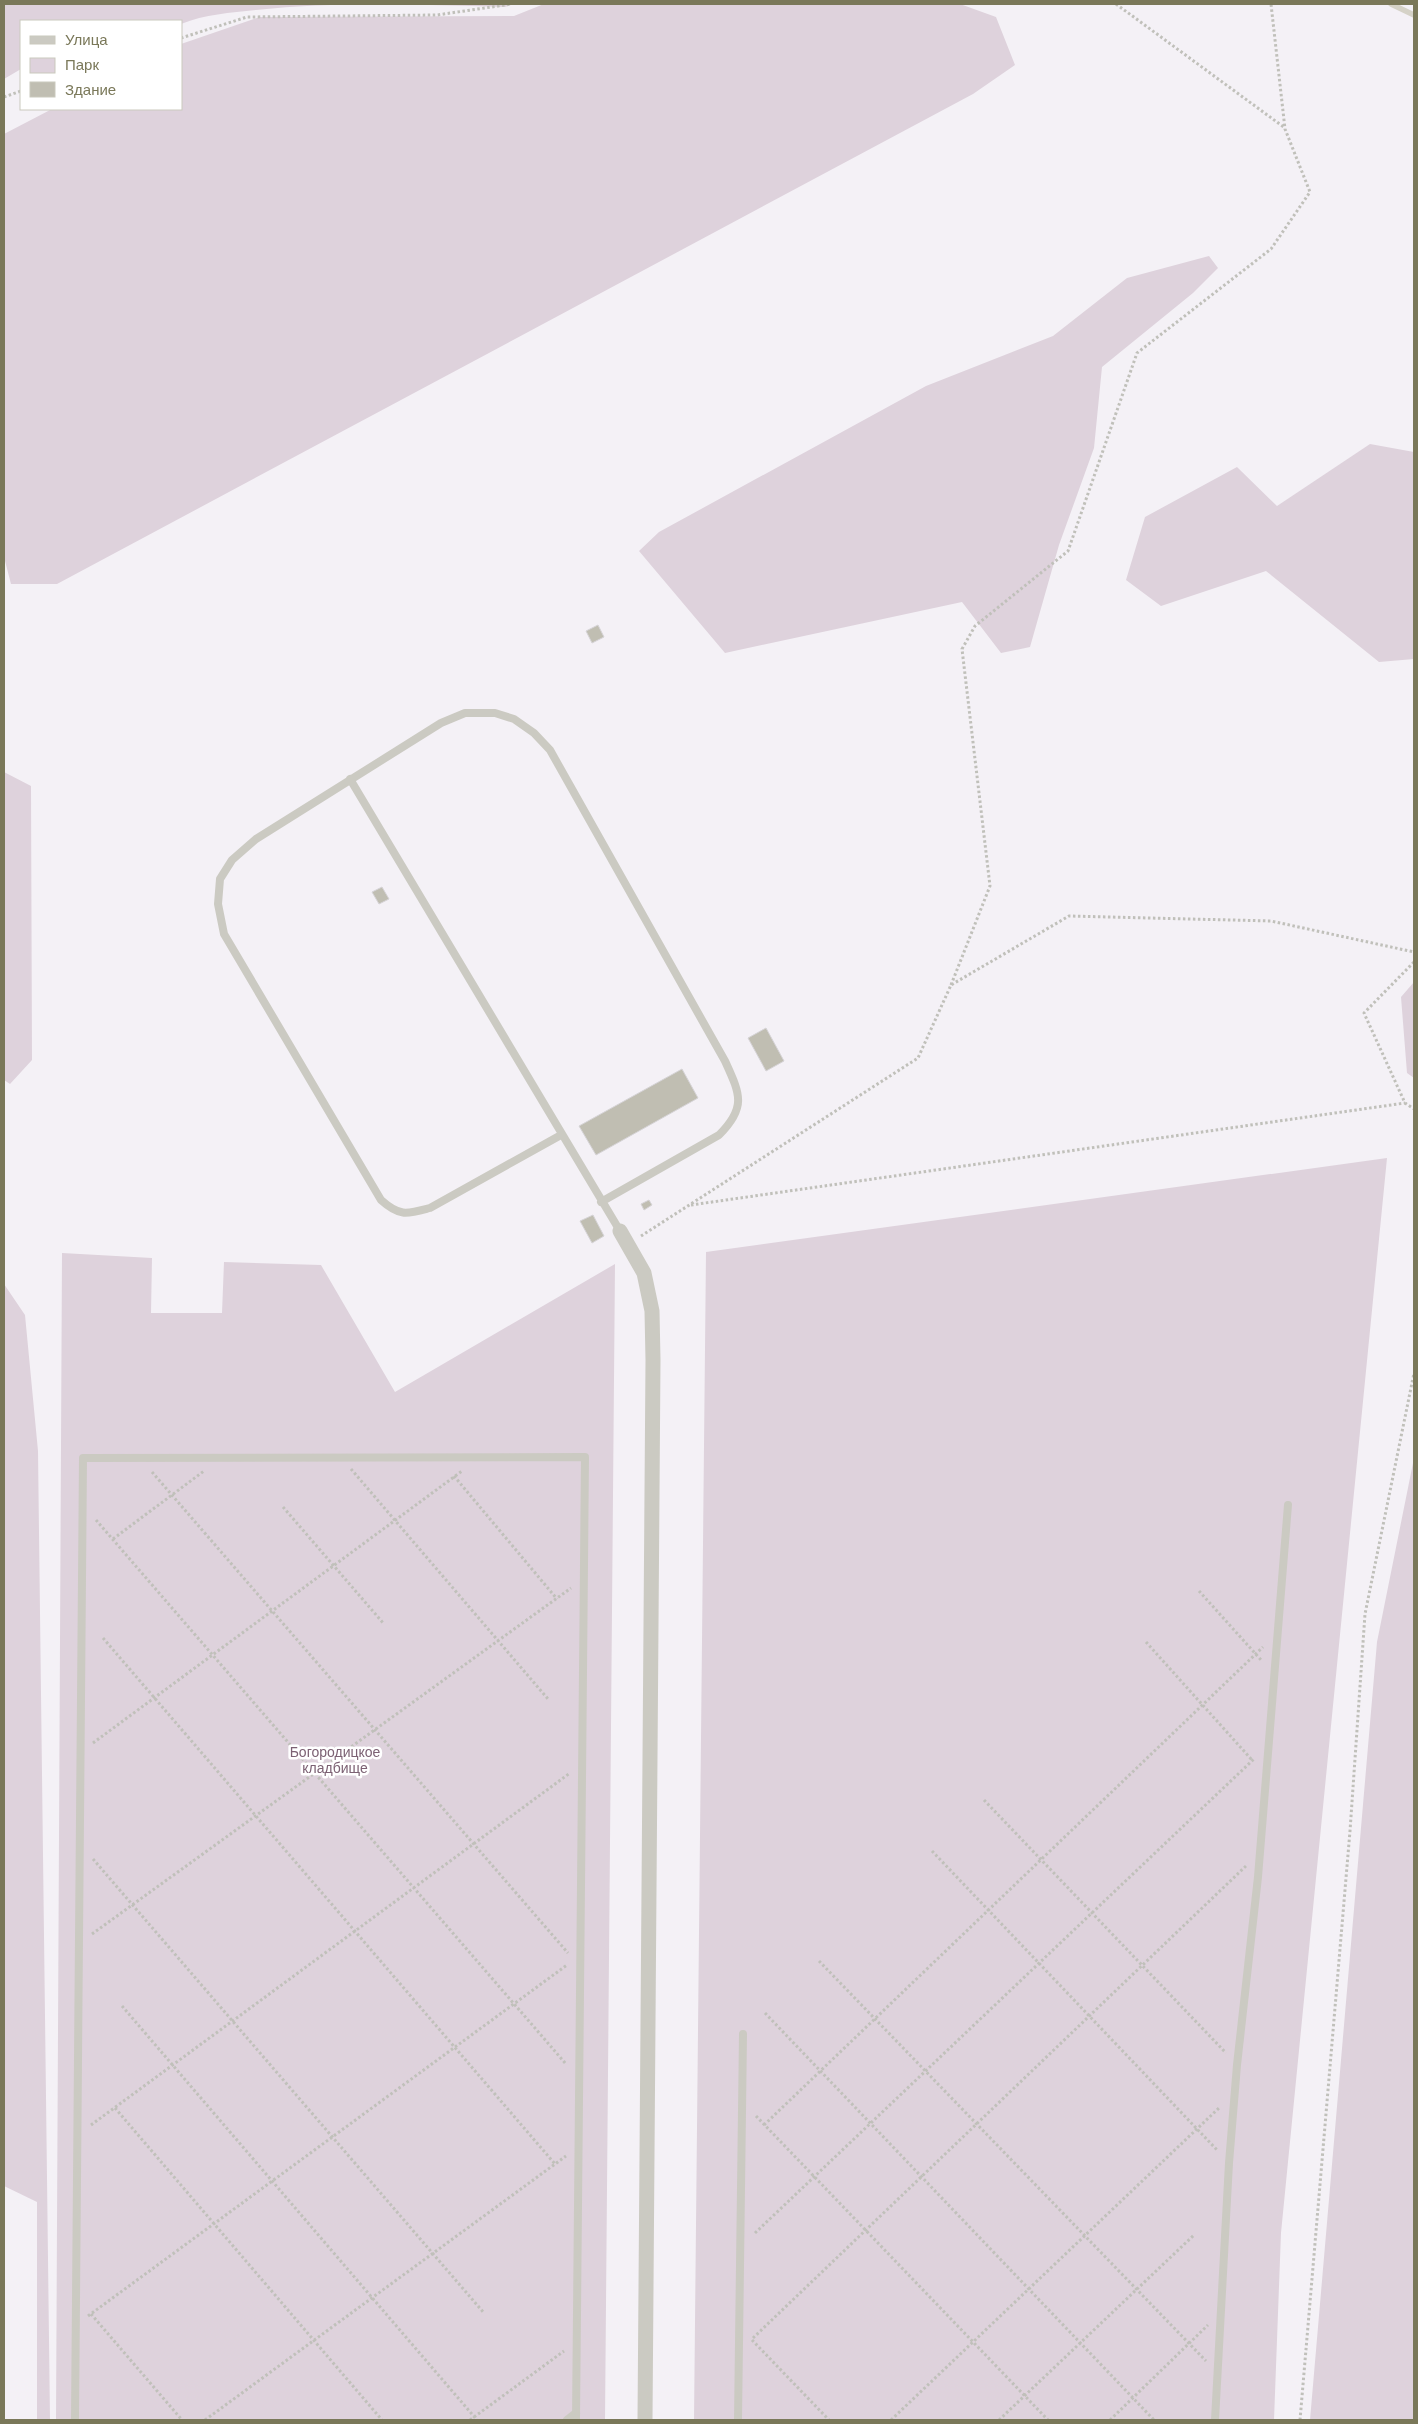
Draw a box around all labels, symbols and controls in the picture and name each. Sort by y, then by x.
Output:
legend [20,20,182,110]
text: Улица [65,31,108,49]
text: Парк [65,56,99,74]
text: Здание [65,81,116,99]
park label: Богородицкое кладбище [290,1744,381,1776]

